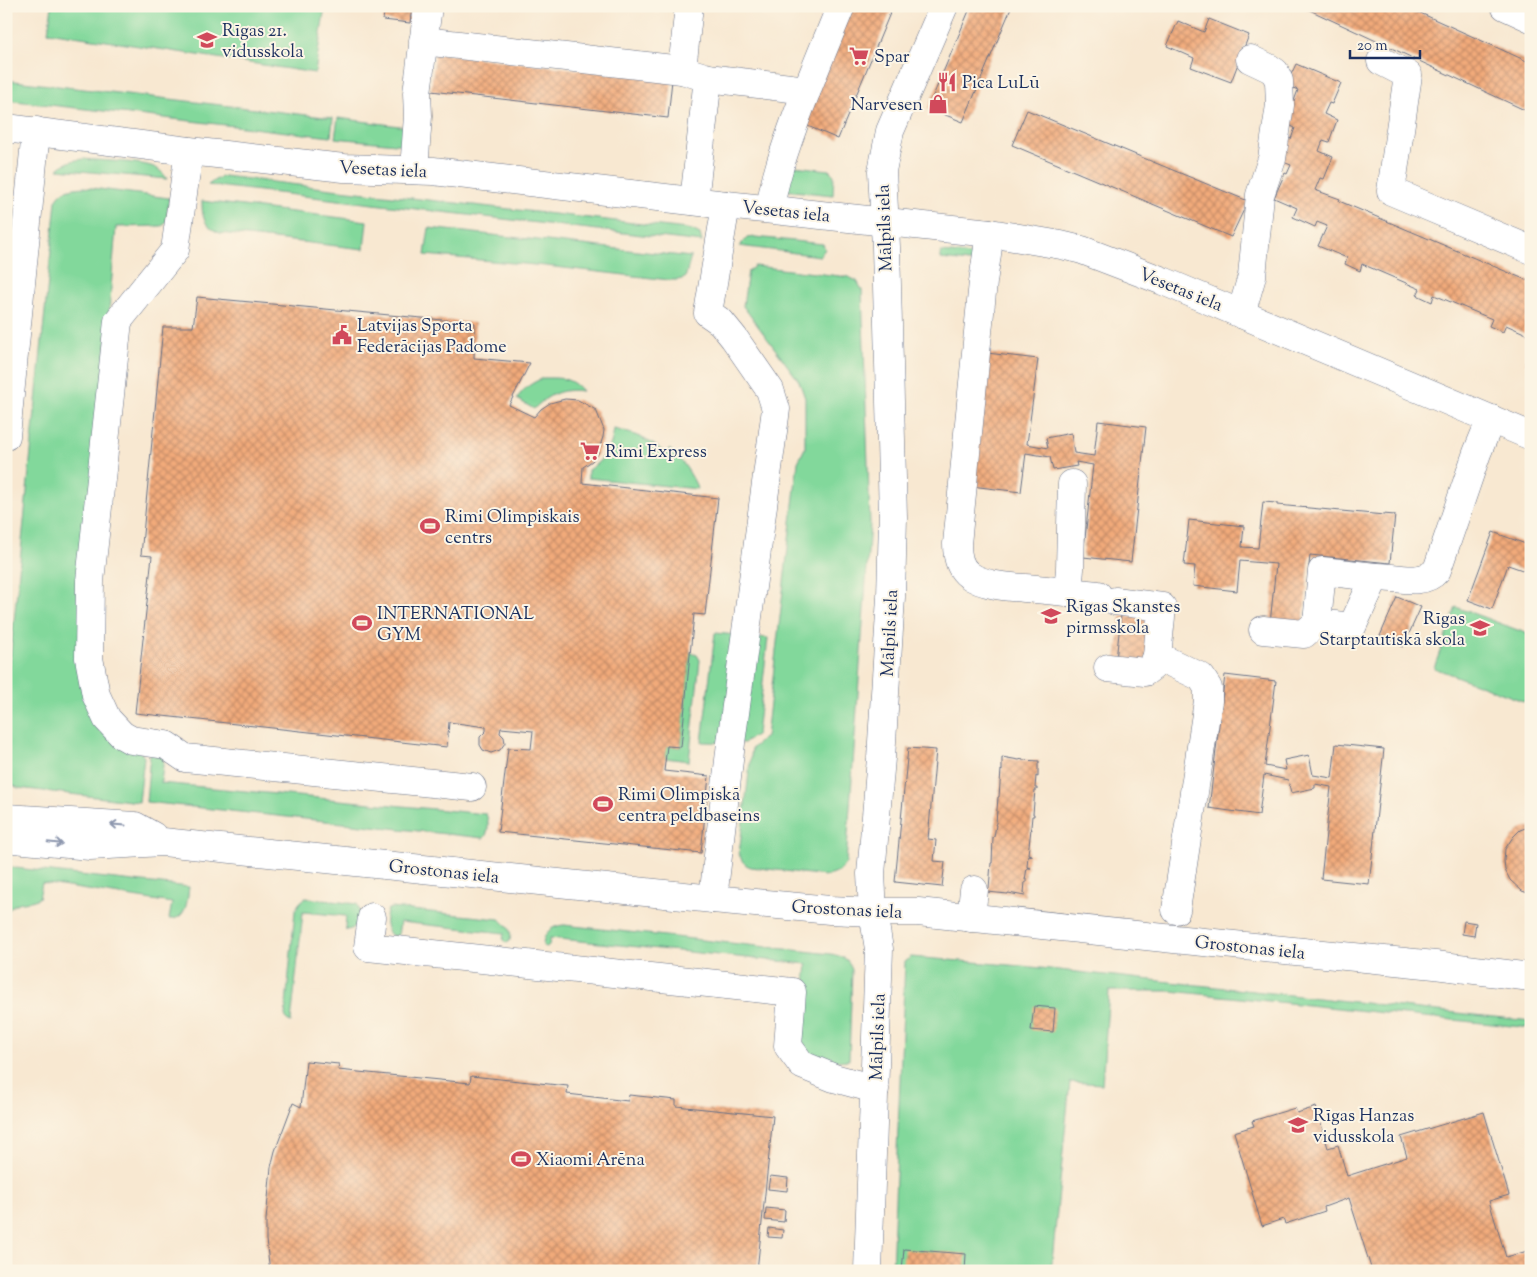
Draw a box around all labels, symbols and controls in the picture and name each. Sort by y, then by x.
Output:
place label: Rīgas 21. vidusskola [222,19,304,66]
scale bar [1350,28,1420,60]
school or university icon: Rīgas 21. vidusskola [196,29,218,51]
text: 20 m [1357,36,1388,57]
supermarket icon: Spar [848,45,870,67]
place label: Spar [874,45,910,71]
restaurant icon: Pica LuLū [936,71,958,93]
place label: Pica LuLū [962,71,1040,97]
place label: Narvesen [851,93,923,119]
shop icon: Narvesen [927,93,949,115]
street label: Vesetas iela [338,156,428,186]
street label: Mālpils iela [871,184,901,272]
street label: Vesetas iela [740,195,831,231]
street label: Vesetas iela [1134,262,1226,319]
place label: Latvijas Sporta Federācijas Padome [357,314,507,361]
public building icon: Latvijas Sporta Federācijas Padome [331,324,353,346]
supermarket icon: Rimi Express [579,440,601,462]
place label: Rimi Express [605,440,707,466]
place label: Rimi Olimpiskais centrs [445,505,580,552]
sports icon: Rimi Olimpiskais centrs [419,515,441,537]
street label: Mālpils iela [876,589,906,677]
place label: Rīgas Skanstes pirmsskola [1066,595,1180,642]
place label: INTERNATIONAL GYM [377,602,534,649]
school or university icon: Rīgas Skanstes pirmsskola [1040,605,1062,627]
place label: Rīgas Starptautiskā skola [1319,607,1465,654]
sports icon: INTERNATIONAL GYM [351,612,373,634]
school or university icon: Rīgas Starptautiskā skola [1469,617,1491,639]
place label: Rimi Olimpiskā centra peldbaseins [618,783,760,830]
sports icon: Rimi Olimpiskā centra peldbaseins [592,793,614,815]
one-way arrow [110,821,126,830]
one-way arrow [46,838,62,848]
street label: Grostonas iela [387,854,500,892]
street label: Grostonas iela [791,895,903,927]
street label: Grostonas iela [1193,930,1306,968]
street label: Mālpils iela [864,993,894,1081]
place label: Rīgas Hanzas vidusskola [1313,1104,1414,1151]
school or university icon: Rīgas Hanzas vidusskola [1287,1114,1309,1136]
sports icon: Xiaomi Arēna [510,1148,532,1170]
place label: Xiaomi Arēna [536,1148,645,1174]

